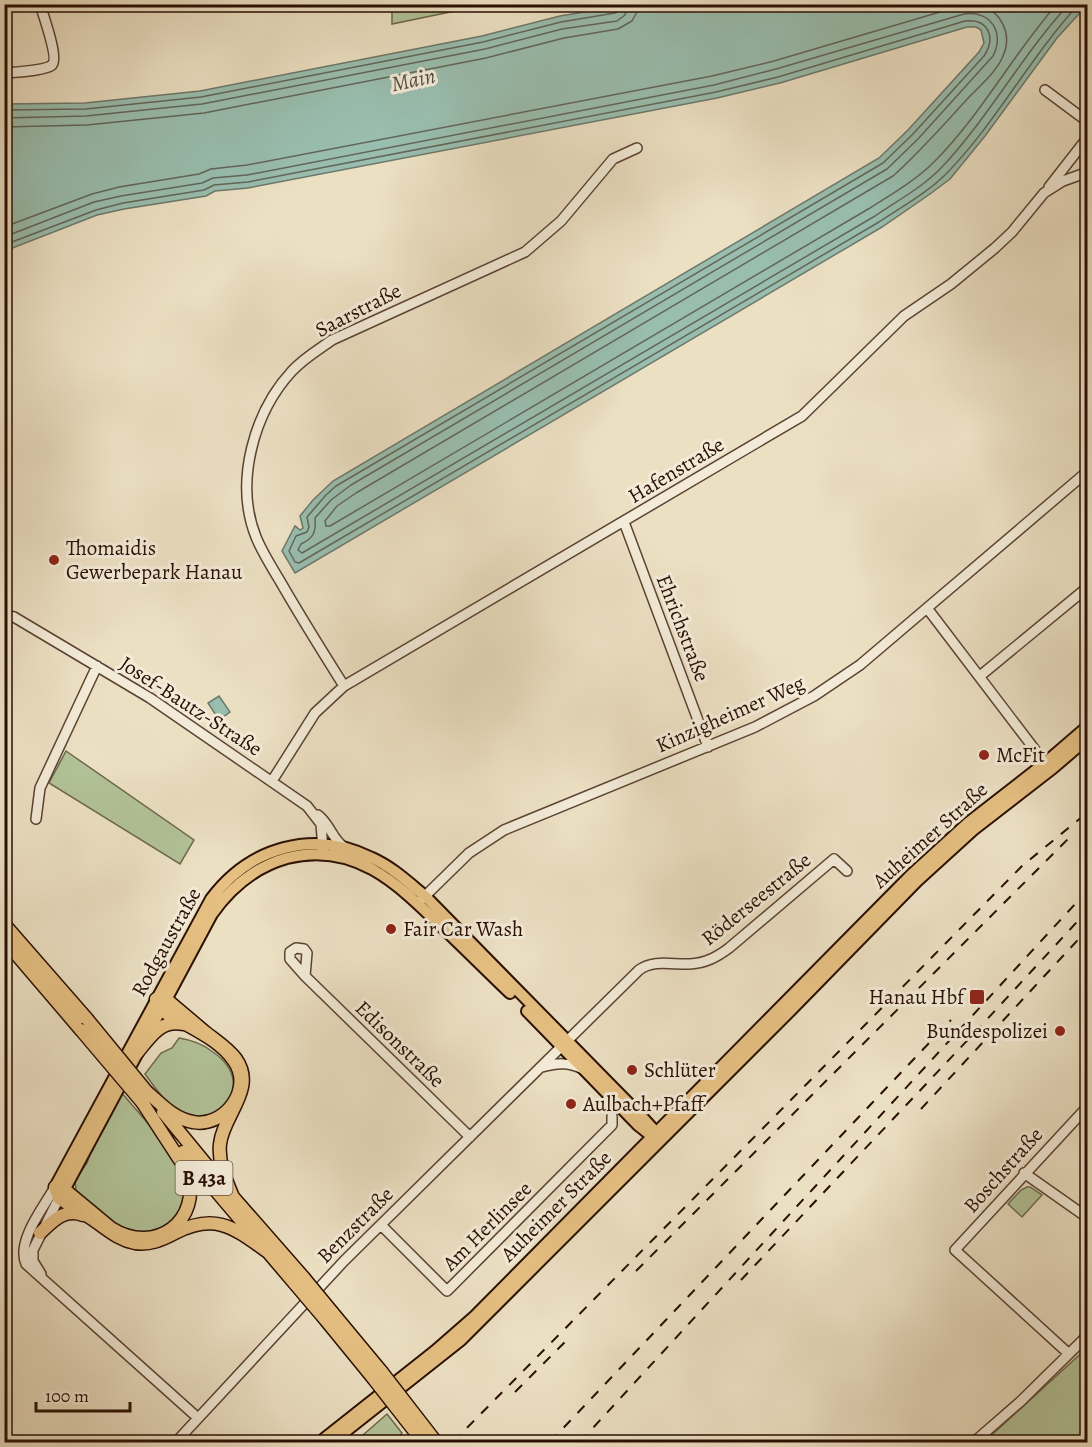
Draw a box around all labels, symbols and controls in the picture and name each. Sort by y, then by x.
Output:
water label: Main [388,61,438,99]
street label: Saarstraße [310,276,406,344]
street label: Hafenstraße [623,430,729,510]
place label: Thomaidis Gewerbepark Hanau [66,534,243,586]
marker: Thomaidis Gewerbepark Hanau [47,553,61,567]
street label: Ehrichstraße [650,570,716,686]
street label: Josef-Bautz-Straße [114,649,268,763]
street label: Kinzigheimer Weg [651,668,809,759]
place label: McFit [996,741,1045,769]
marker: McFit [977,748,991,762]
street label: Auheimer Straße [866,776,994,895]
street label: Röderseestraße [695,846,817,952]
street label: Rodgaustraße [125,883,207,1001]
place label: Fair Car Wash [403,915,523,943]
marker: Fair Car Wash [384,922,398,936]
place label: Hanau Hbf [869,983,967,1011]
marker: Hanau Hbf [968,988,986,1006]
street label: Edisonstraße [349,994,451,1094]
place label: Bundespolizei [926,1017,1048,1045]
marker: Bundespolizei [1053,1024,1067,1038]
place label: Schlüter [644,1056,716,1084]
marker: Schlüter [625,1063,639,1077]
place label: Aulbach+Pfaff [582,1090,707,1118]
marker: Aulbach+Pfaff [564,1097,578,1111]
street label: Boschstraße [957,1121,1049,1219]
street label: Auheimer Straße [494,1144,618,1268]
road number: B 43a [176,1161,232,1195]
street label: Am Herlinsee [435,1175,538,1278]
street label: Benzstraße [311,1181,399,1269]
scale bar [36,1375,130,1413]
text: 100 m [45,1384,89,1408]

